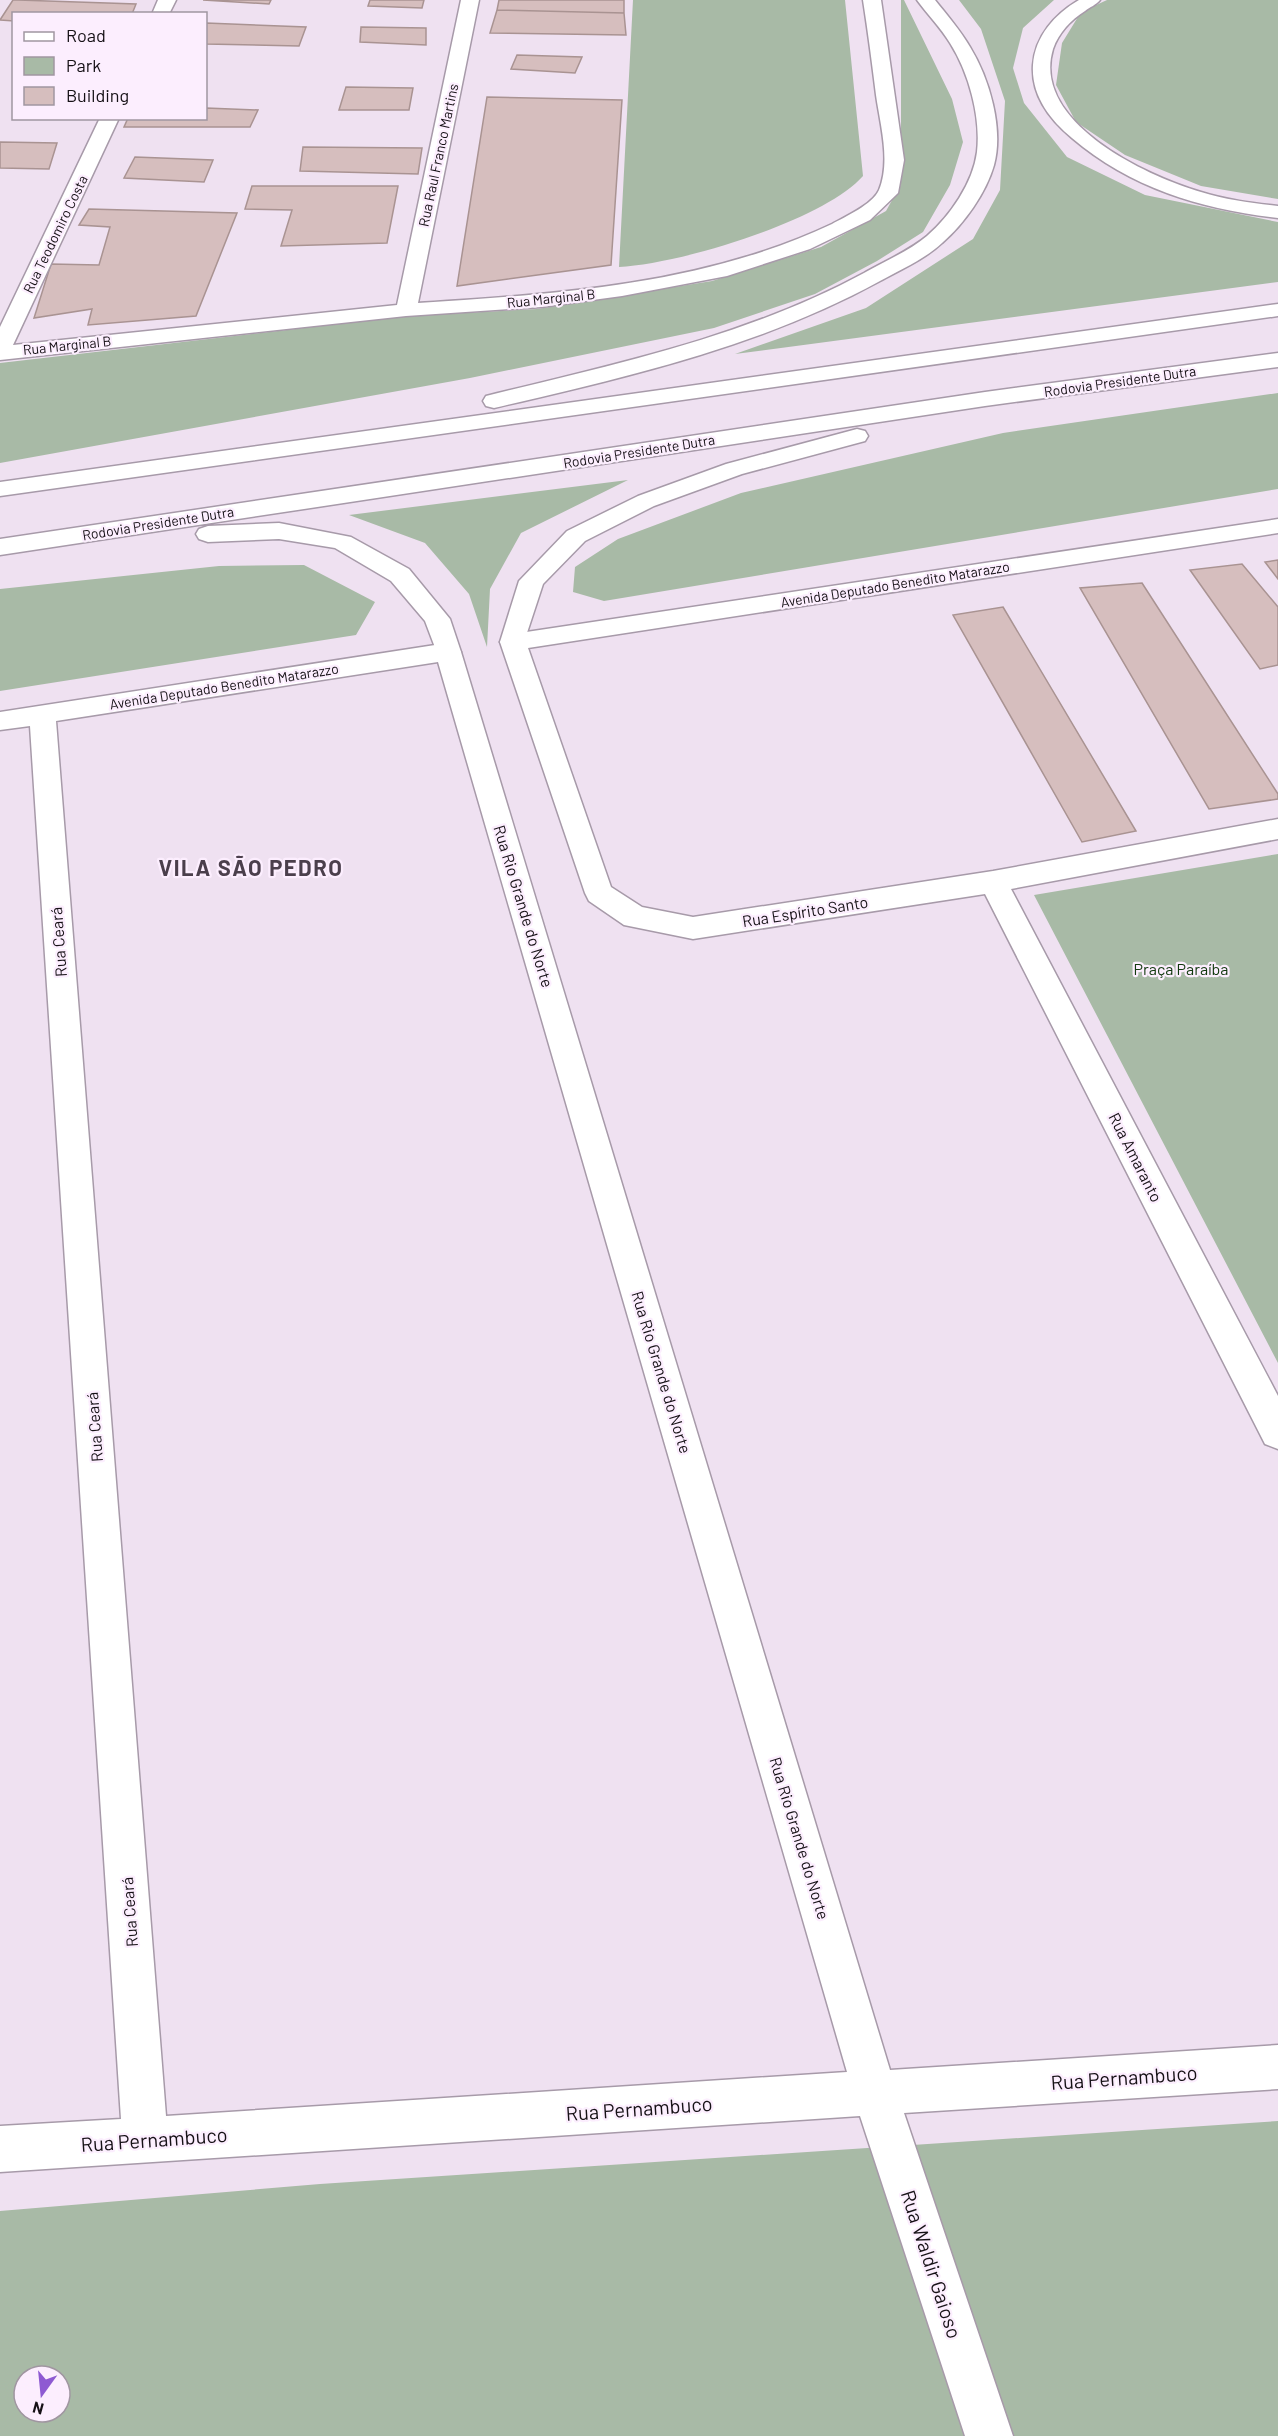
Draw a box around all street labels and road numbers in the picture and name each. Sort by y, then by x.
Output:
street label: Rua Raul Franco Martins [415,82,462,228]
street label: Rua Teodomiro Costa [19,172,91,296]
street label: Rua Marginal B [506,285,596,311]
street label: Rua Marginal B [22,332,112,358]
street label: Rodovia Presidente Dutra [1043,362,1197,400]
street label: Rodovia Presidente Dutra [562,431,716,471]
street label: Rodovia Presidente Dutra [81,503,235,543]
street label: Avenida Deputado Benedito Matarazzo [779,557,1011,611]
street label: Avenida Deputado Benedito Matarazzo [108,659,340,713]
street label: Rua Rio Grande do Norte [490,823,558,989]
street label: Rua Espírito Santo [741,892,869,930]
street label: Rua Ceará [46,906,70,978]
street label: Rua Amaranto [1105,1109,1167,1205]
street label: Rua Rio Grande do Norte [628,1289,696,1455]
street label: Rua Ceará [82,1391,106,1463]
street label: Rua Rio Grande do Norte [766,1755,834,1921]
street label: Rua Ceará [117,1876,141,1948]
street label: Rua Pernambuco [1050,2060,1198,2094]
street label: Rua Pernambuco [565,2091,713,2125]
street label: Rua Pernambuco [80,2122,228,2156]
street label: Rua Waldir Gaioso [897,2187,967,2341]

